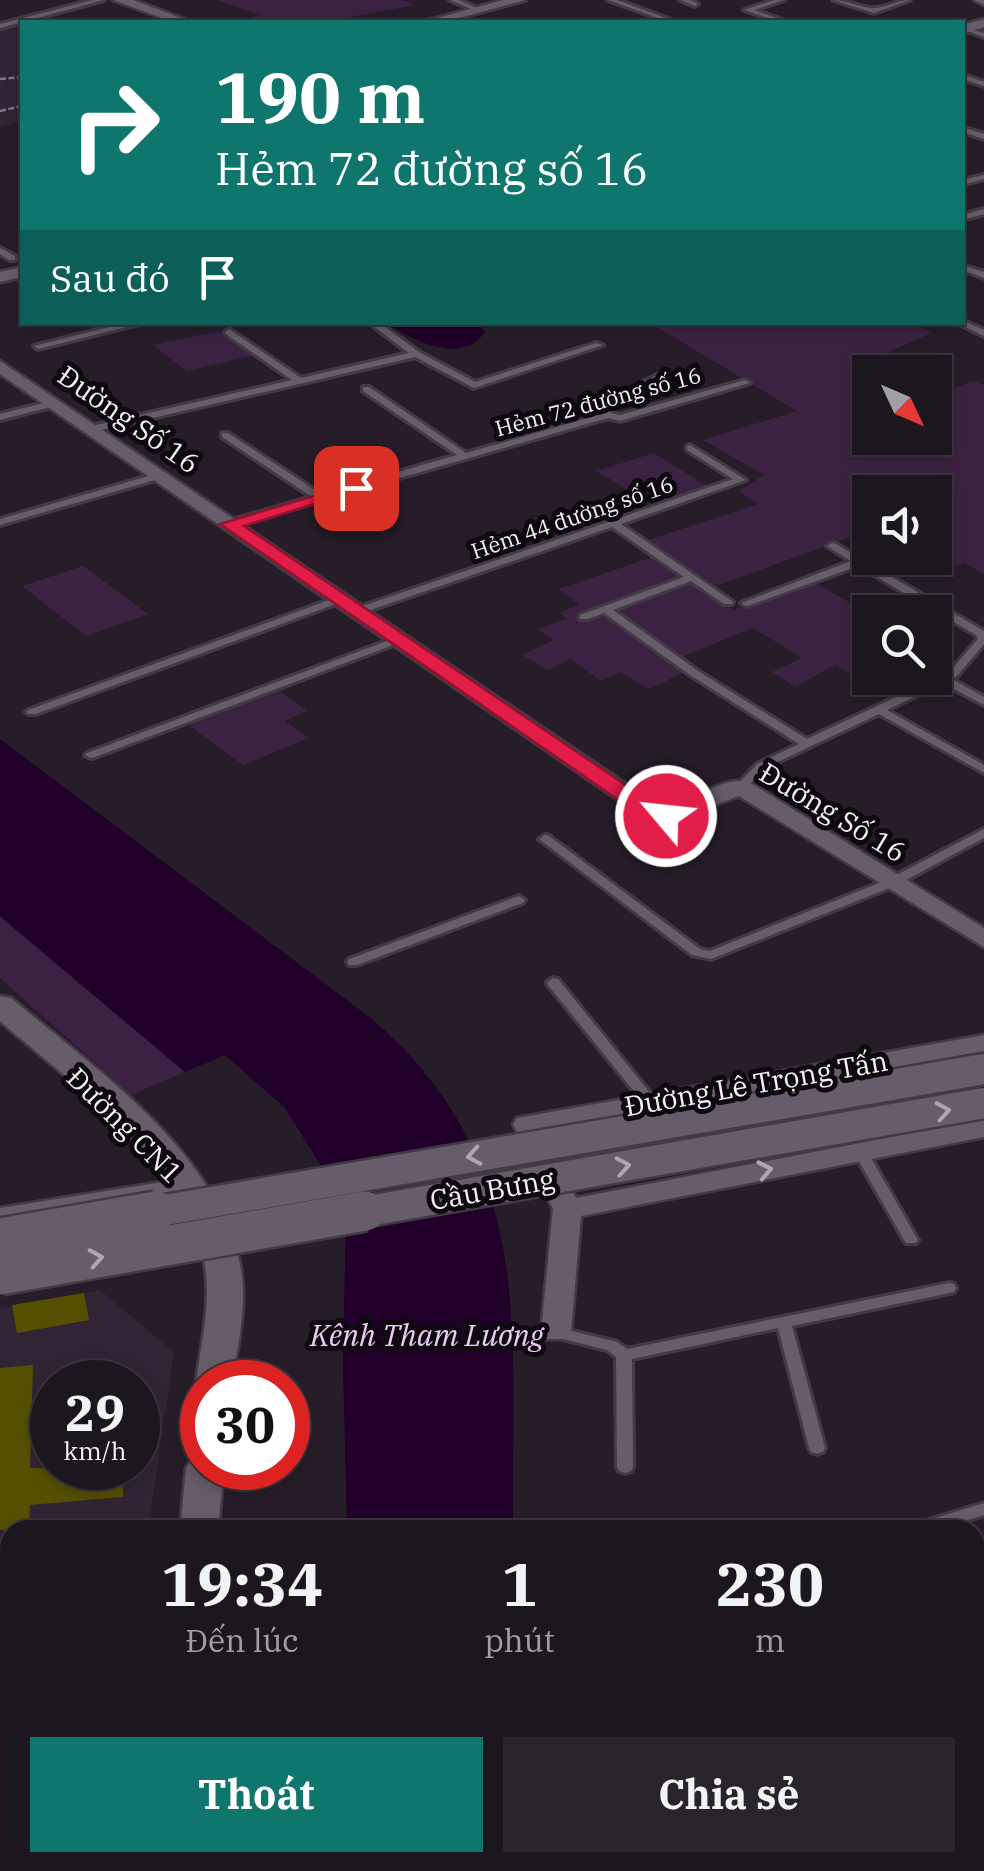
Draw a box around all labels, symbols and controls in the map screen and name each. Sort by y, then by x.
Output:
text: 190 m [215,51,425,142]
icon: right [50,60,180,190]
text: Hẻm 72 đường số 16 [215,139,648,197]
icon: arrive [190,250,245,305]
text: Sau đó [50,253,170,302]
north arrow [852,355,952,455]
map controls [852,355,952,695]
street label: Đường Số 16 [51,357,207,481]
street label: Hẻm 72 đường số 16 [492,360,704,442]
pin [314,446,399,531]
icon: arrive [329,461,384,516]
street label: Hẻm 44 đường số 16 [467,469,677,565]
button: sound [852,475,952,575]
button: search [852,595,952,695]
street label: Đường Số 16 [753,754,913,870]
position arrow [614,764,718,868]
street label: Đường Lê Trọng Tấn [622,1042,890,1124]
street label: Đường CN1 [59,1059,191,1191]
one-way arrow [935,1101,952,1122]
one-way arrow [466,1145,482,1166]
one-way arrow [615,1156,631,1177]
street label: Cầu Bưng [427,1160,557,1218]
one-way arrow [756,1160,773,1181]
one-way arrow [88,1248,104,1269]
water label: Kênh Tham Lương [309,1315,545,1354]
speed limit sign: 30 [180,1360,310,1490]
text: 29 [65,1380,125,1445]
text: km/h [63,1434,127,1467]
text: 19:34 [161,1544,323,1623]
text: 1 [502,1544,538,1623]
text: 230 [716,1544,824,1623]
text: Đến lúc [185,1619,299,1661]
text: phút [484,1619,555,1661]
text: m [755,1619,785,1661]
button: Thoát [30,1737,483,1852]
button: Chia sẻ [503,1737,955,1852]

